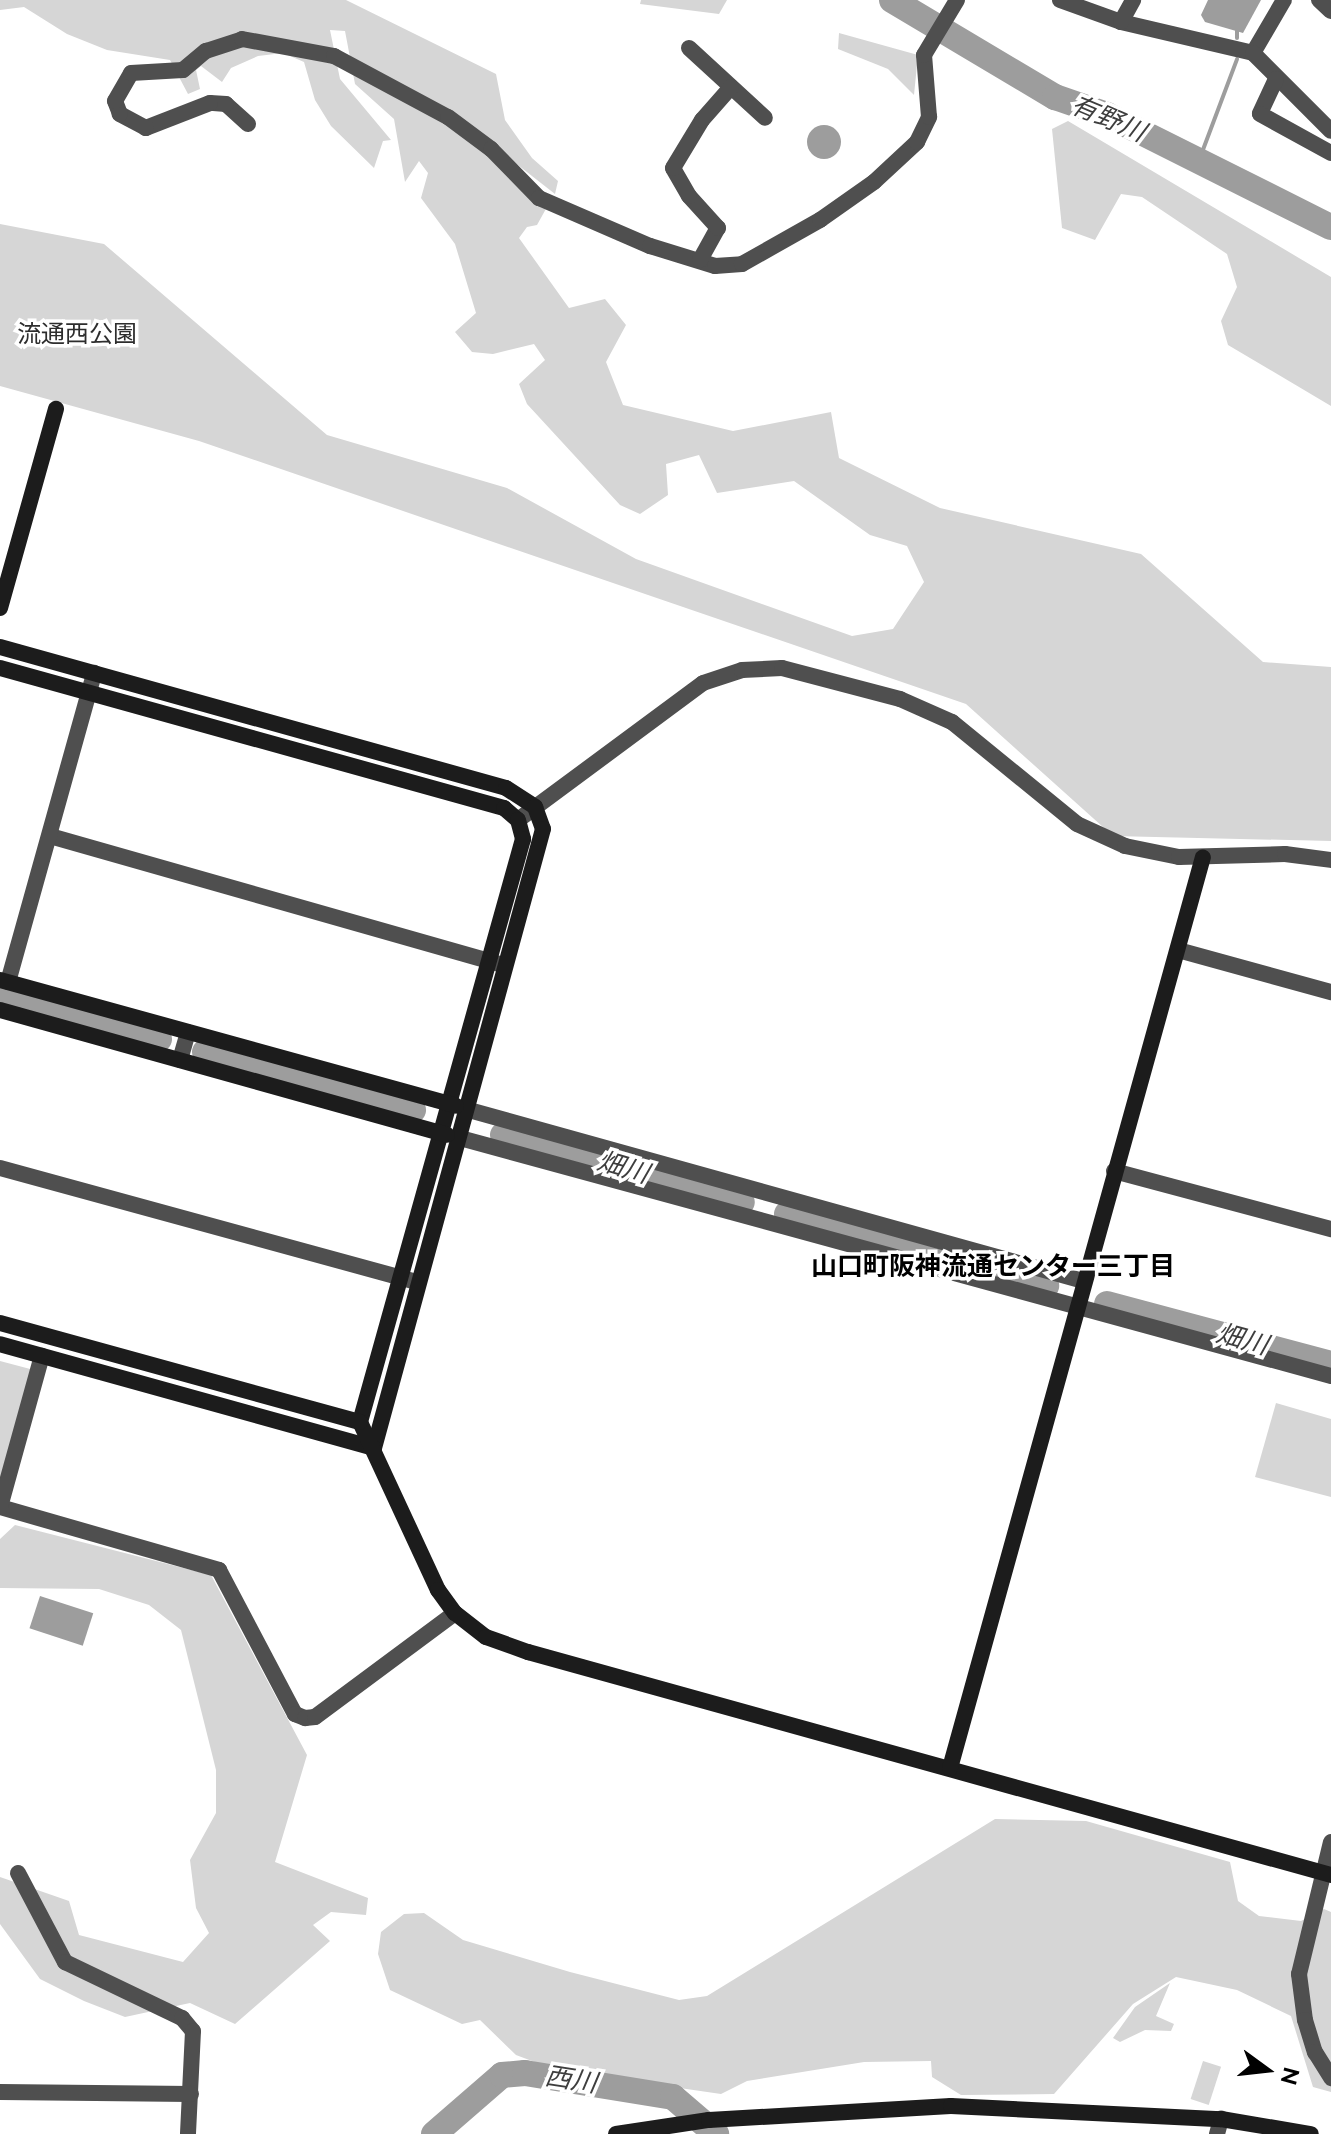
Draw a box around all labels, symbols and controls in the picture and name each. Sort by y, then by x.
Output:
water label: 有野川 [1066,89,1150,149]
park label: 流通西公園 [17,320,137,348]
water label: 畑川 [594,1146,652,1190]
district label: 山口町阪神流通センター三丁目 [811,1251,1175,1283]
water label: 畑川 [1213,1318,1271,1362]
north arrow [1227,2030,1307,2110]
water label: 西川 [543,2061,599,2099]
text: N [1275,2065,1305,2088]

